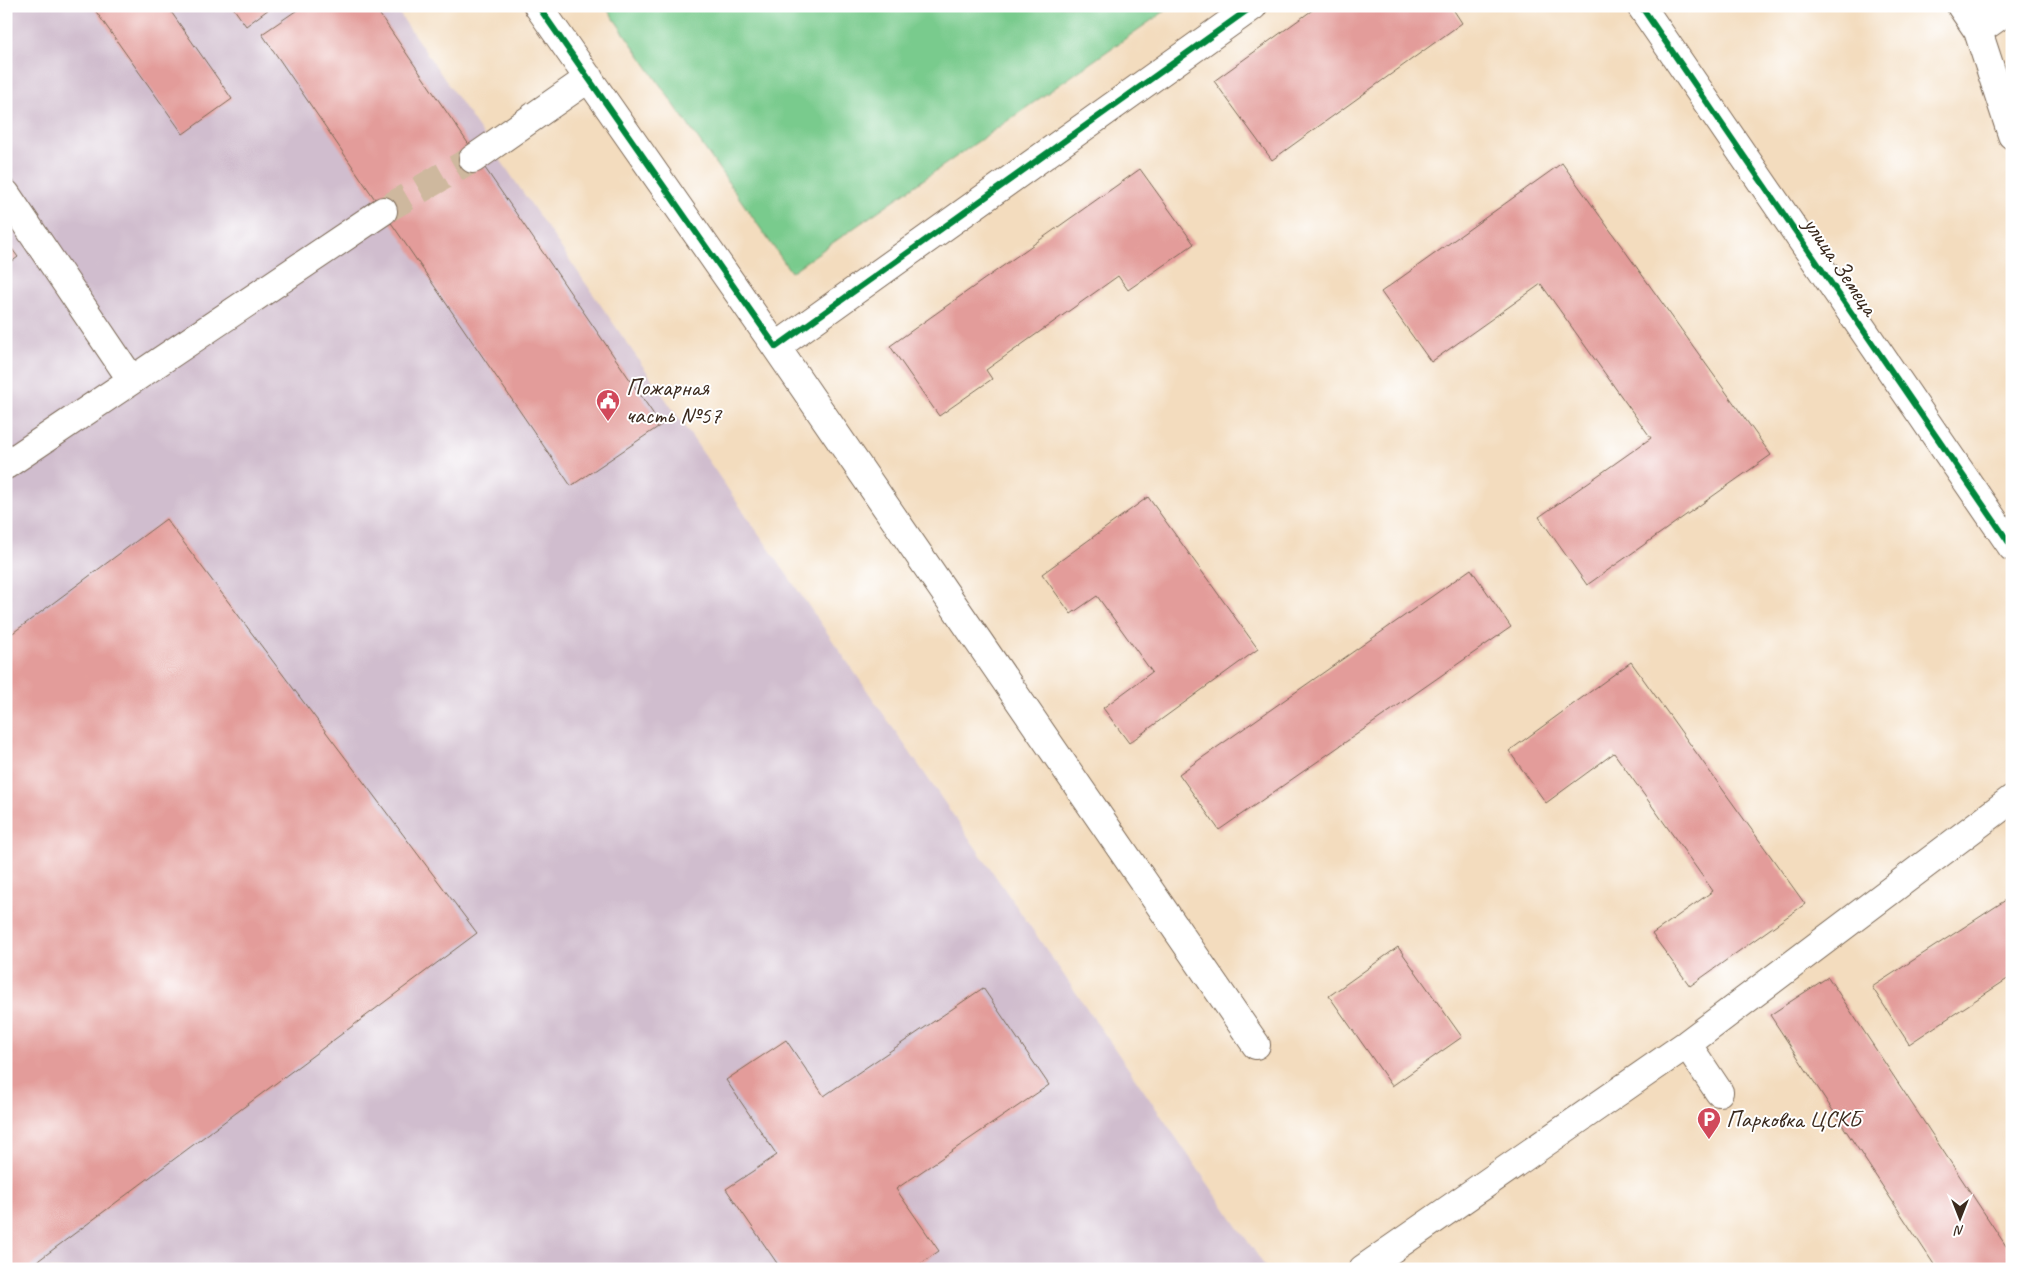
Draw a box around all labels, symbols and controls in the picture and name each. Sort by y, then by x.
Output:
street label: улица Земеца [1796,209,1886,323]
place label: Пожарная часть №57 [626,372,722,430]
public building icon: Пожарная часть №57 [595,388,621,422]
place label: Парковка ЦСКБ [1726,1104,1864,1134]
parking icon: Парковка ЦСКБ [1696,1106,1722,1140]
north arrow [1936,1192,1986,1242]
text: N [1953,1222,1964,1239]

